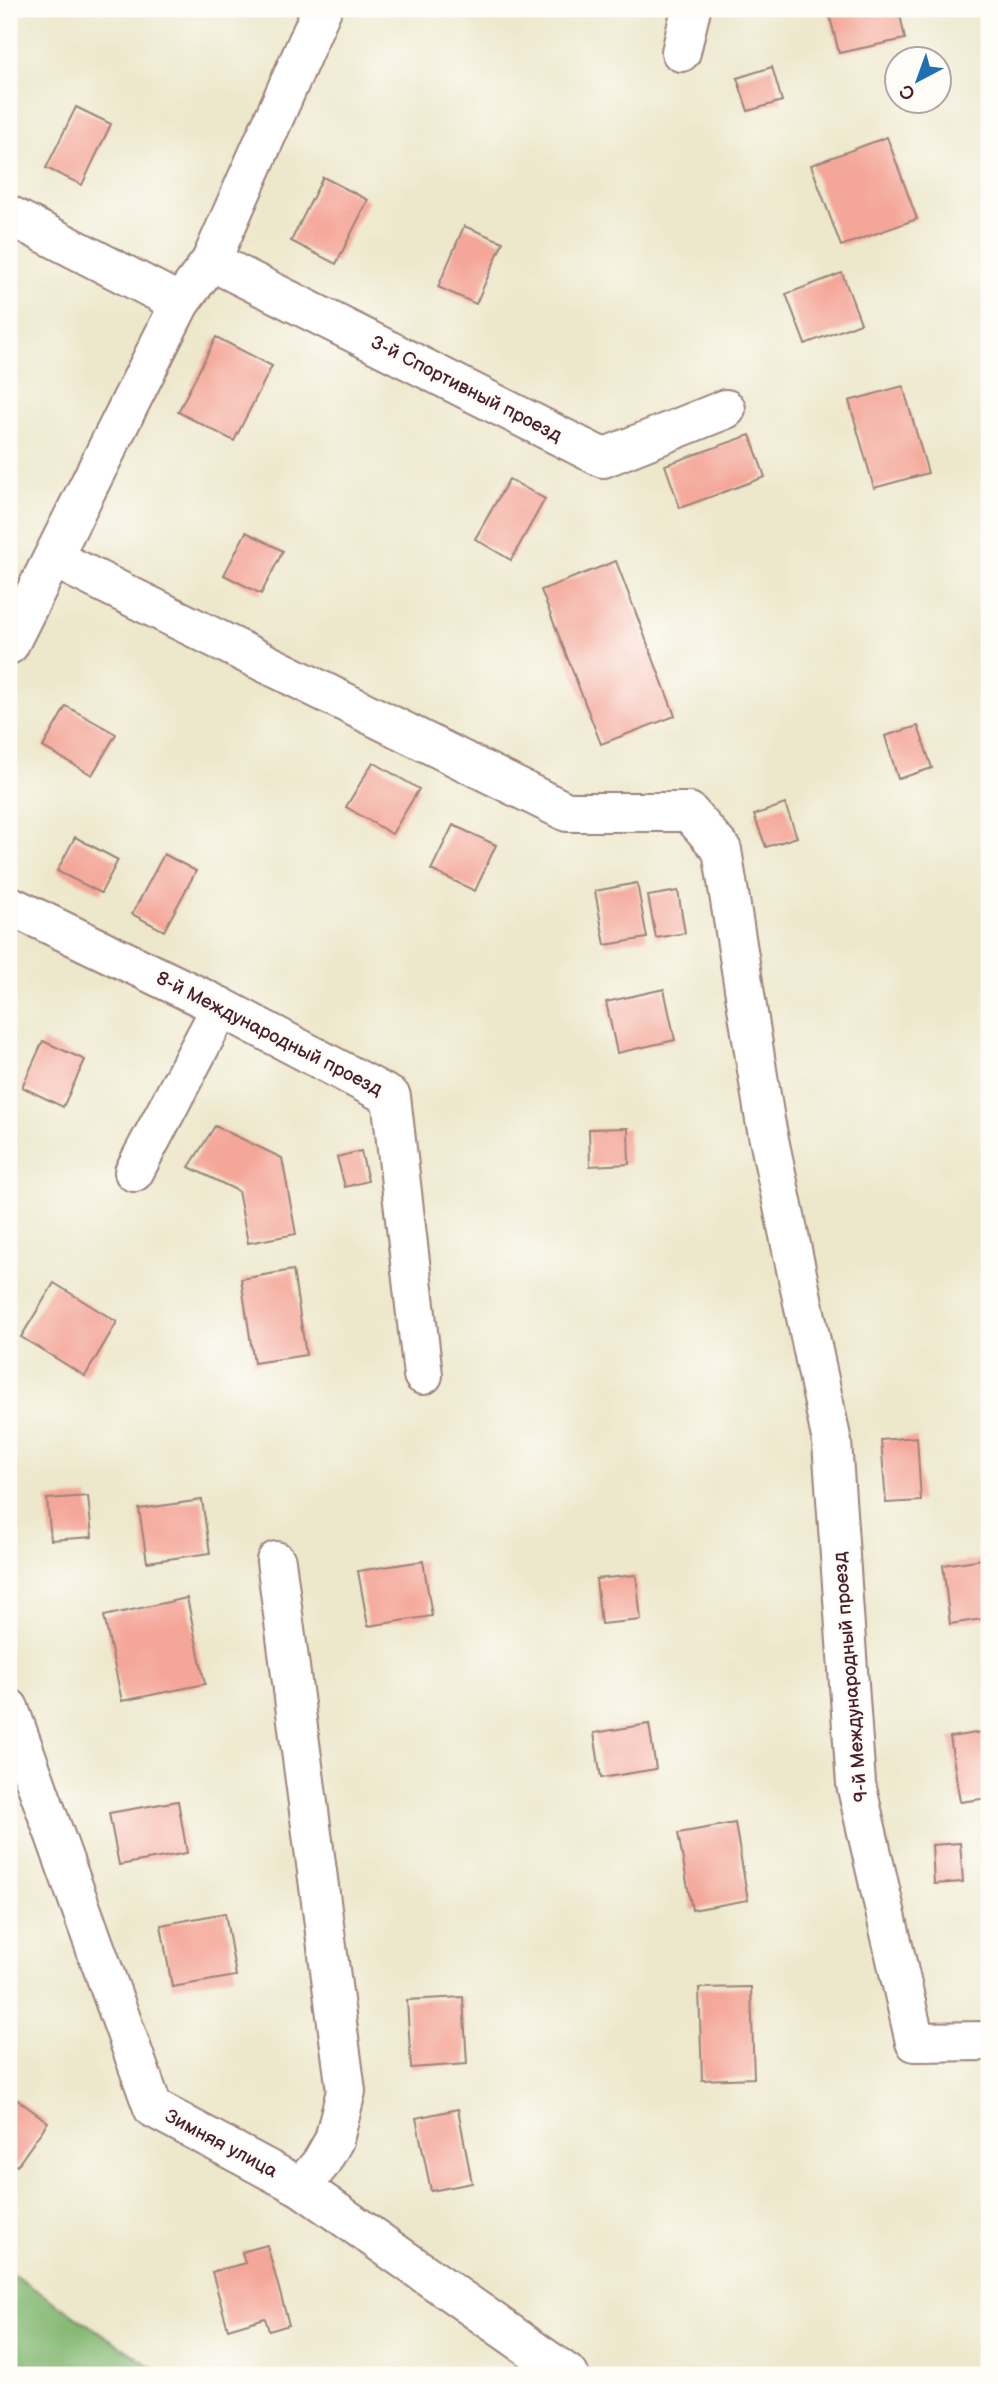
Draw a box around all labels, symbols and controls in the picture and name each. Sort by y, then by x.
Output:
north arrow [883,46,953,116]
text: С [895,79,920,105]
street label: 3-й Спортивный проезд [367,331,566,447]
street label: 8-й Международный проезд [152,967,386,1101]
street label: 9-й Международный проезд [829,1551,873,1803]
street label: Зимняя улица [161,2105,281,2183]

